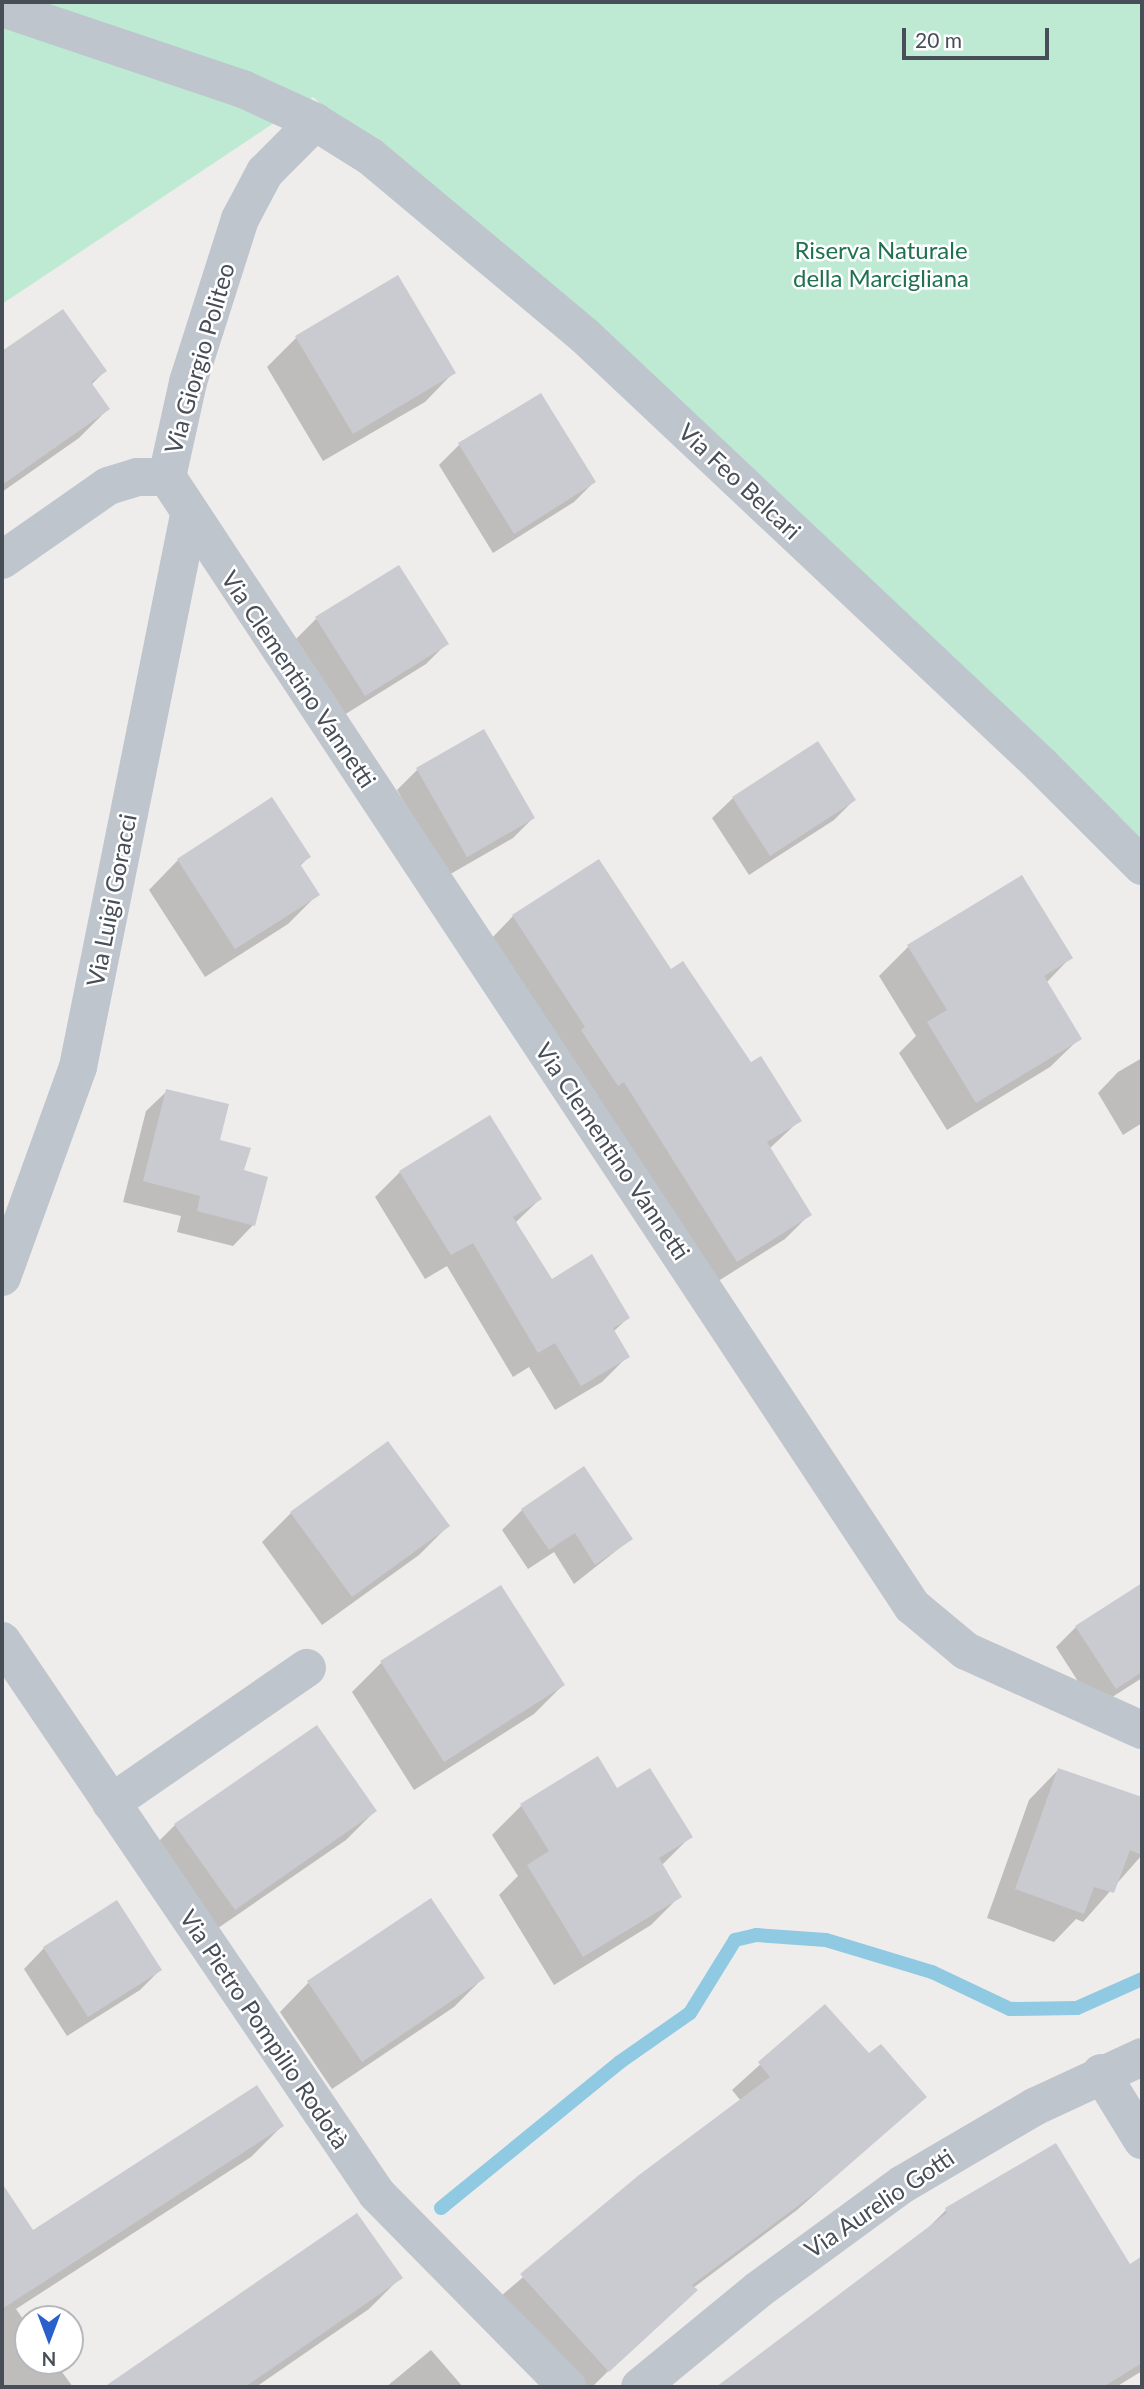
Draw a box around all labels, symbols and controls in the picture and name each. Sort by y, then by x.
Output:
scale bar [906,14,1053,58]
text: 20 m [915,27,962,52]
park label: Riserva Naturale della Marcigliana [793,236,969,292]
street label: Via Giorgio Politeo [158,259,240,457]
street label: Via Feo Belcari [673,417,807,545]
street label: Via Clementino Vannetti [215,565,383,793]
street label: Via Luigi Goracci [80,811,142,989]
street label: Via Clementino Vannetti [529,1037,697,1265]
street label: Via Pietro Pompilio Rodotà [174,1904,356,2154]
street label: Via Aurelio Gotti [799,2142,959,2264]
north arrow [14,2305,84,2375]
text: N [42,2348,56,2371]

